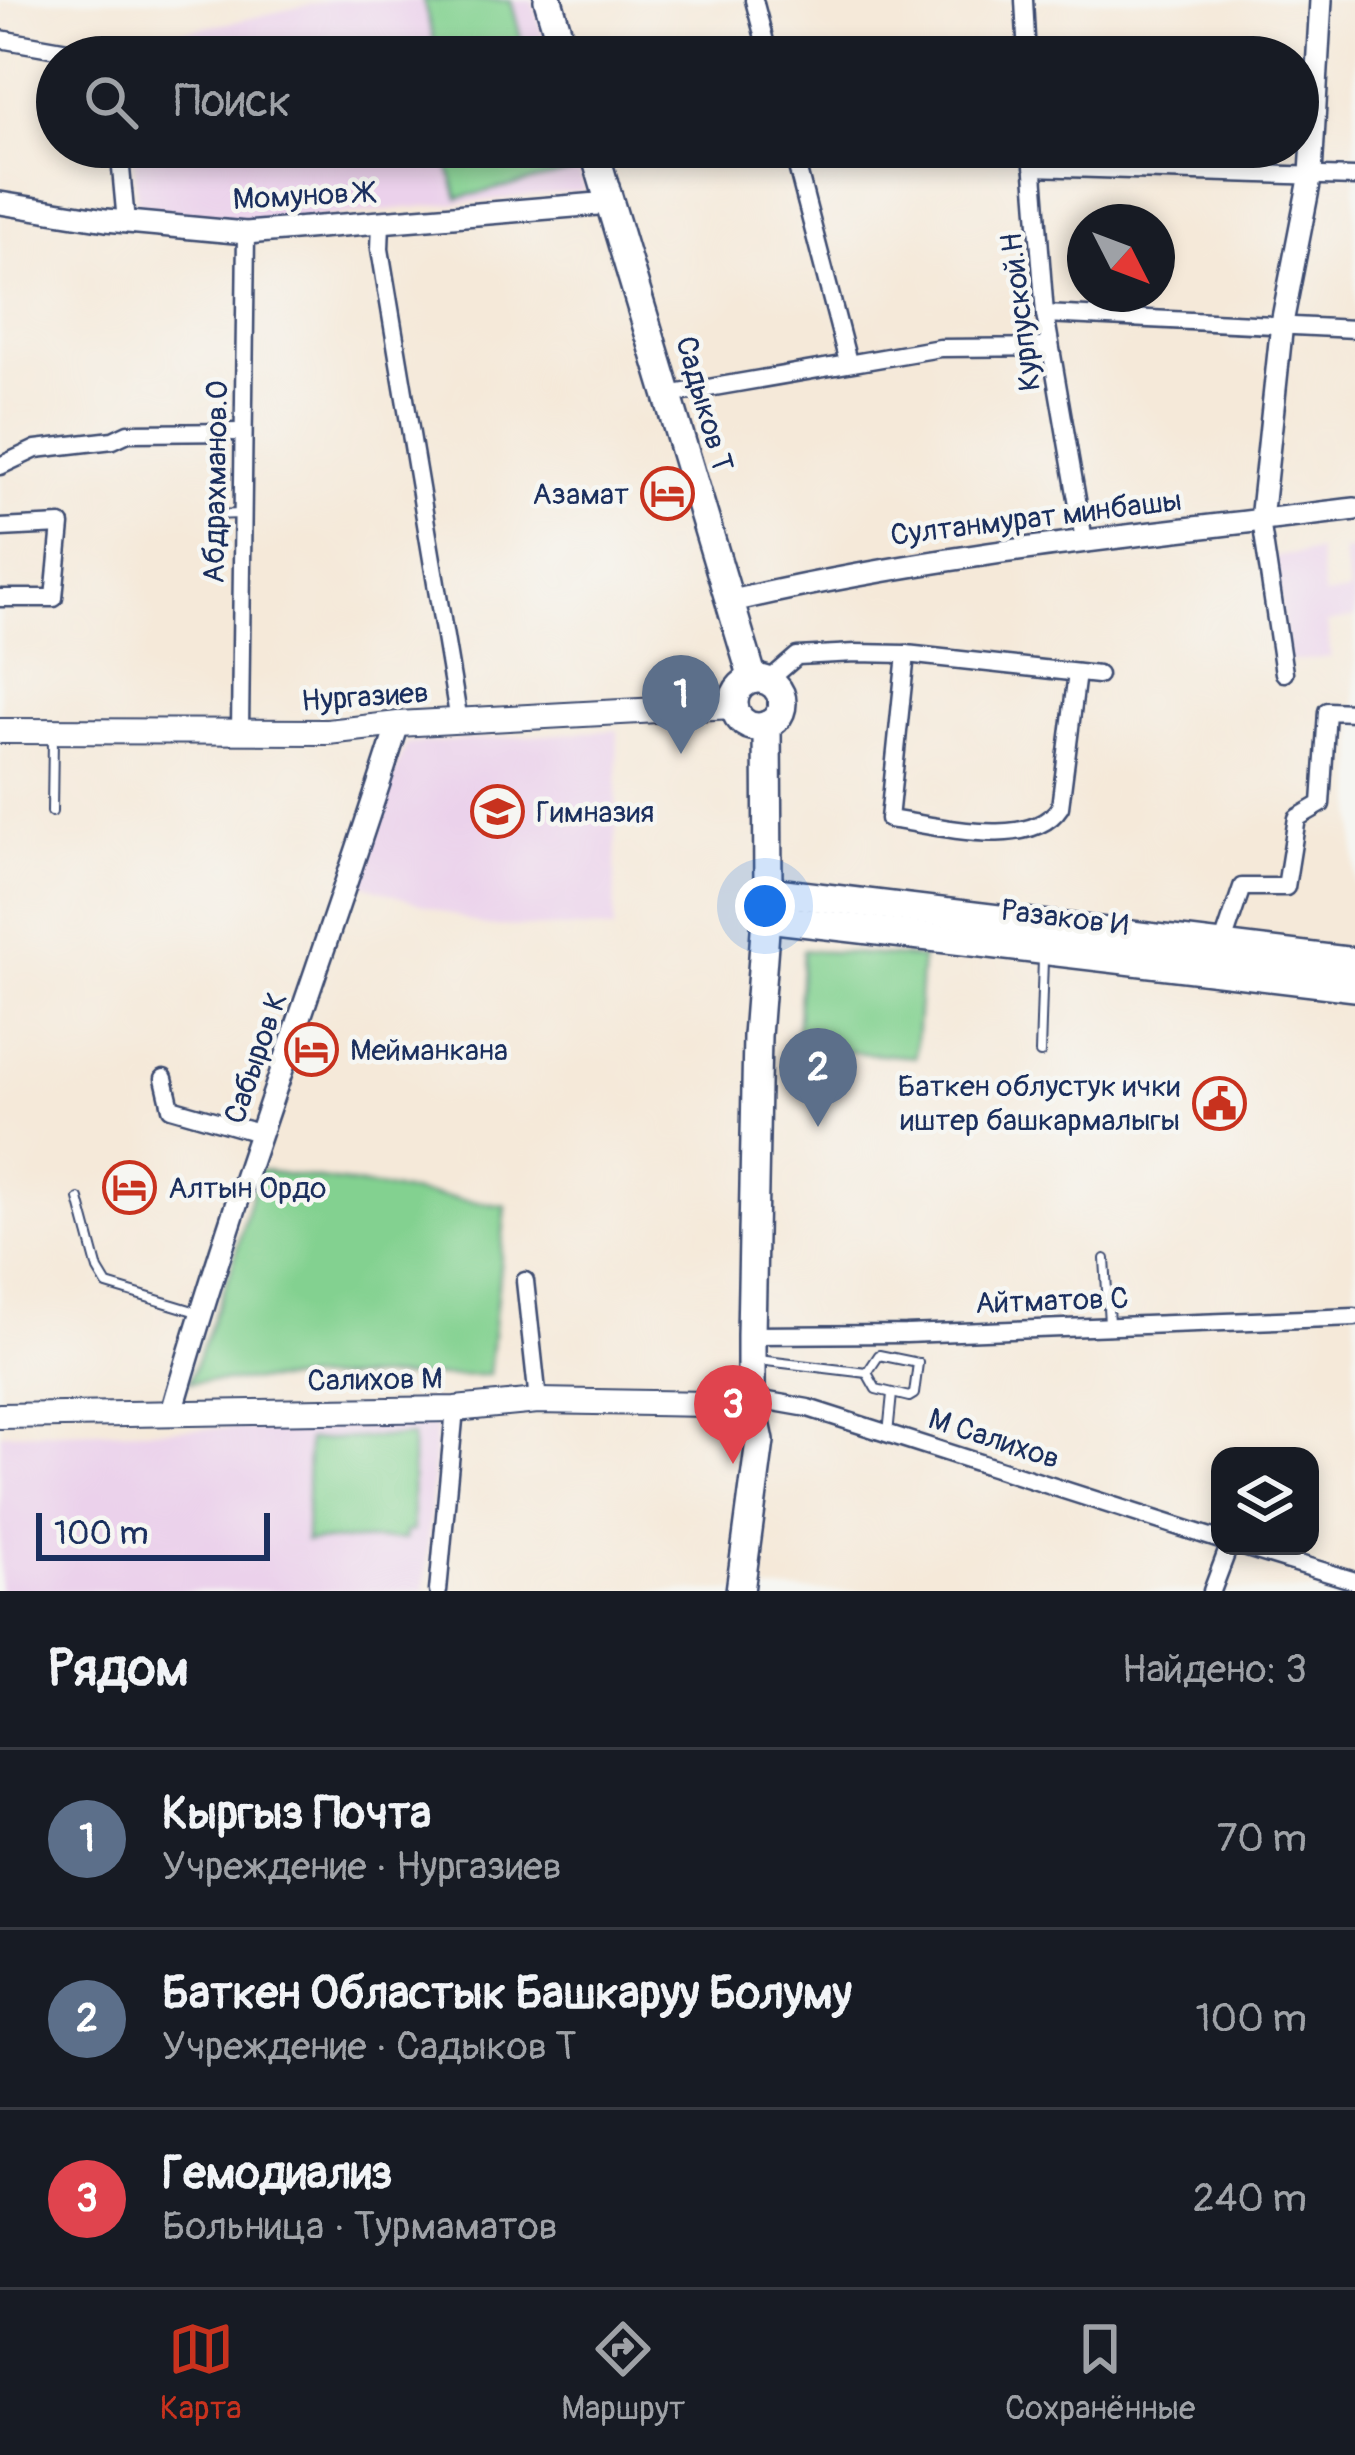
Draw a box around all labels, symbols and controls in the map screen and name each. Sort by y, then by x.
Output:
search box [36,36,1319,168]
icon: search [78,69,144,135]
text: Поиск [174,74,291,130]
street label: Момунов Ж [232,174,377,218]
north arrow [1067,204,1175,312]
street label: Курпуской.Н [993,231,1049,393]
street label: Садыков Т [667,332,741,476]
street label: Абдрахманов.О [196,380,236,584]
hotel icon: Азамат [640,466,696,522]
place label: Азамат [532,476,629,513]
street label: Султанмурат минбашы [888,482,1184,554]
pin: 1 [642,655,720,754]
street label: Нургазиев [300,674,430,720]
school or university icon: Гимназия [469,784,525,840]
place label: Гимназия [536,794,654,831]
your location [735,876,795,936]
street label: Разаков И [999,892,1131,944]
street label: Сабыров К [216,987,296,1129]
hotel icon: Мейманкана [283,1022,339,1078]
pin: 2 [779,1028,857,1127]
place label: Мейманкана [350,1032,508,1069]
place label: Баткен облустук ички иштер башкармалыгы [898,1068,1180,1139]
public building icon: Баткен облустук ички иштер башкармалыгы [1191,1075,1247,1131]
hotel icon: Алтын Ордо [101,1160,157,1216]
place label: Алтын Ордо [168,1170,326,1207]
street label: Айтматов С [975,1280,1129,1322]
street label: Салихов М [307,1360,443,1400]
pin: 3 [694,1365,772,1464]
street label: М Салихов [924,1400,1064,1478]
map controls [1211,1447,1319,1555]
button: layers [1211,1447,1319,1555]
scale bar [36,1507,270,1560]
text: 100 m [54,1513,148,1554]
text: Рядом [48,1637,189,1701]
text: Найдено: 3 [1122,1645,1307,1694]
text: Кыргыз Почта [162,1786,431,1842]
text: 1 [79,1814,95,1863]
text: 70 m [1217,1814,1307,1863]
text: Учреждение · Нургазиев [162,1842,562,1891]
text: Баткен Областык Башкаруу Болуму [162,1966,852,2022]
text: 2 [76,1994,98,2043]
text: 100 m [1195,1994,1307,2043]
text: Учреждение · Садыков Т [162,2022,577,2071]
text: Гемодиализ [162,2146,393,2202]
text: 3 [76,2174,98,2223]
text: 240 m [1193,2174,1307,2223]
text: Больница · Турмаматов [162,2202,558,2251]
tab: Карта [160,2316,242,2429]
tab: Маршрут [561,2316,685,2429]
tab: Сохранённые [1005,2316,1195,2429]

